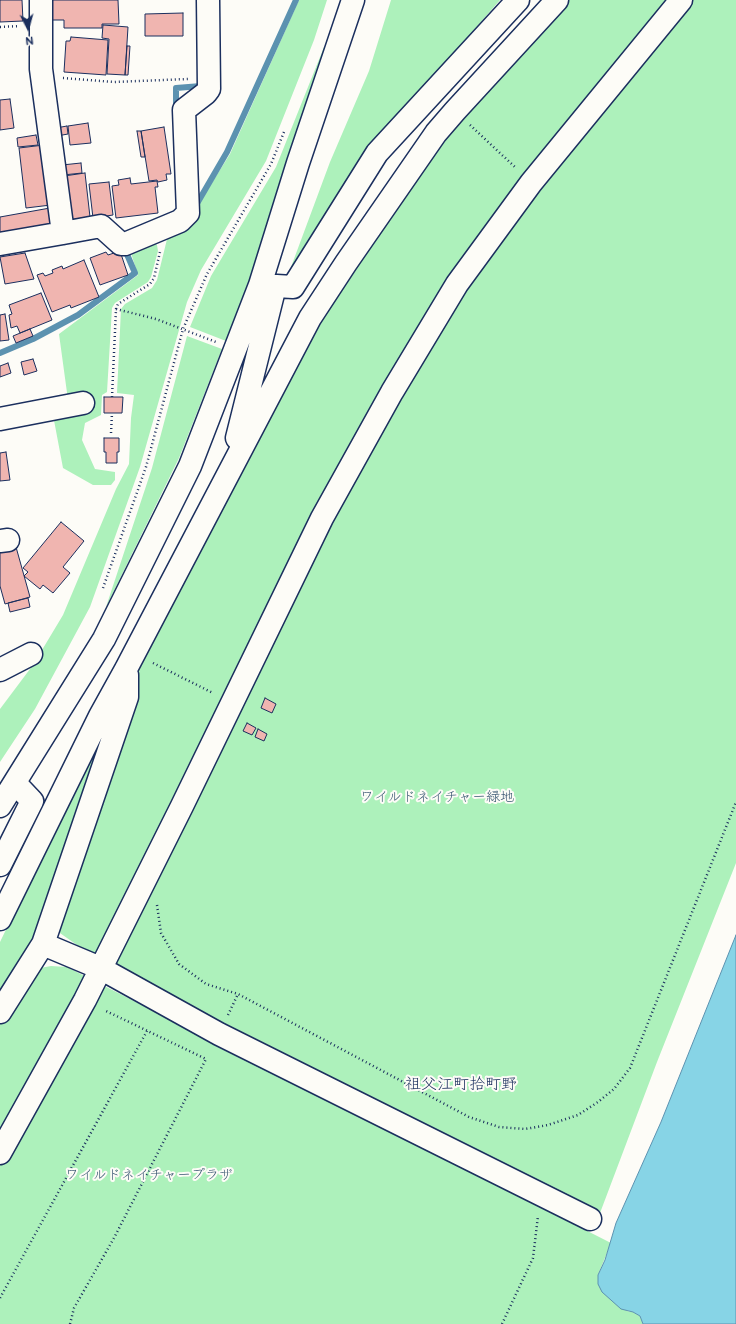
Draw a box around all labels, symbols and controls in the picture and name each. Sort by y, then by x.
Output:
north arrow [8,8,48,48]
text: N [25,34,34,47]
park label: ワイルドネイチャー緑地 [360,789,514,805]
district label: 祖父江町拾町野 [405,1075,517,1095]
park label: ワイルドネイチャープラザ [65,1167,233,1183]

